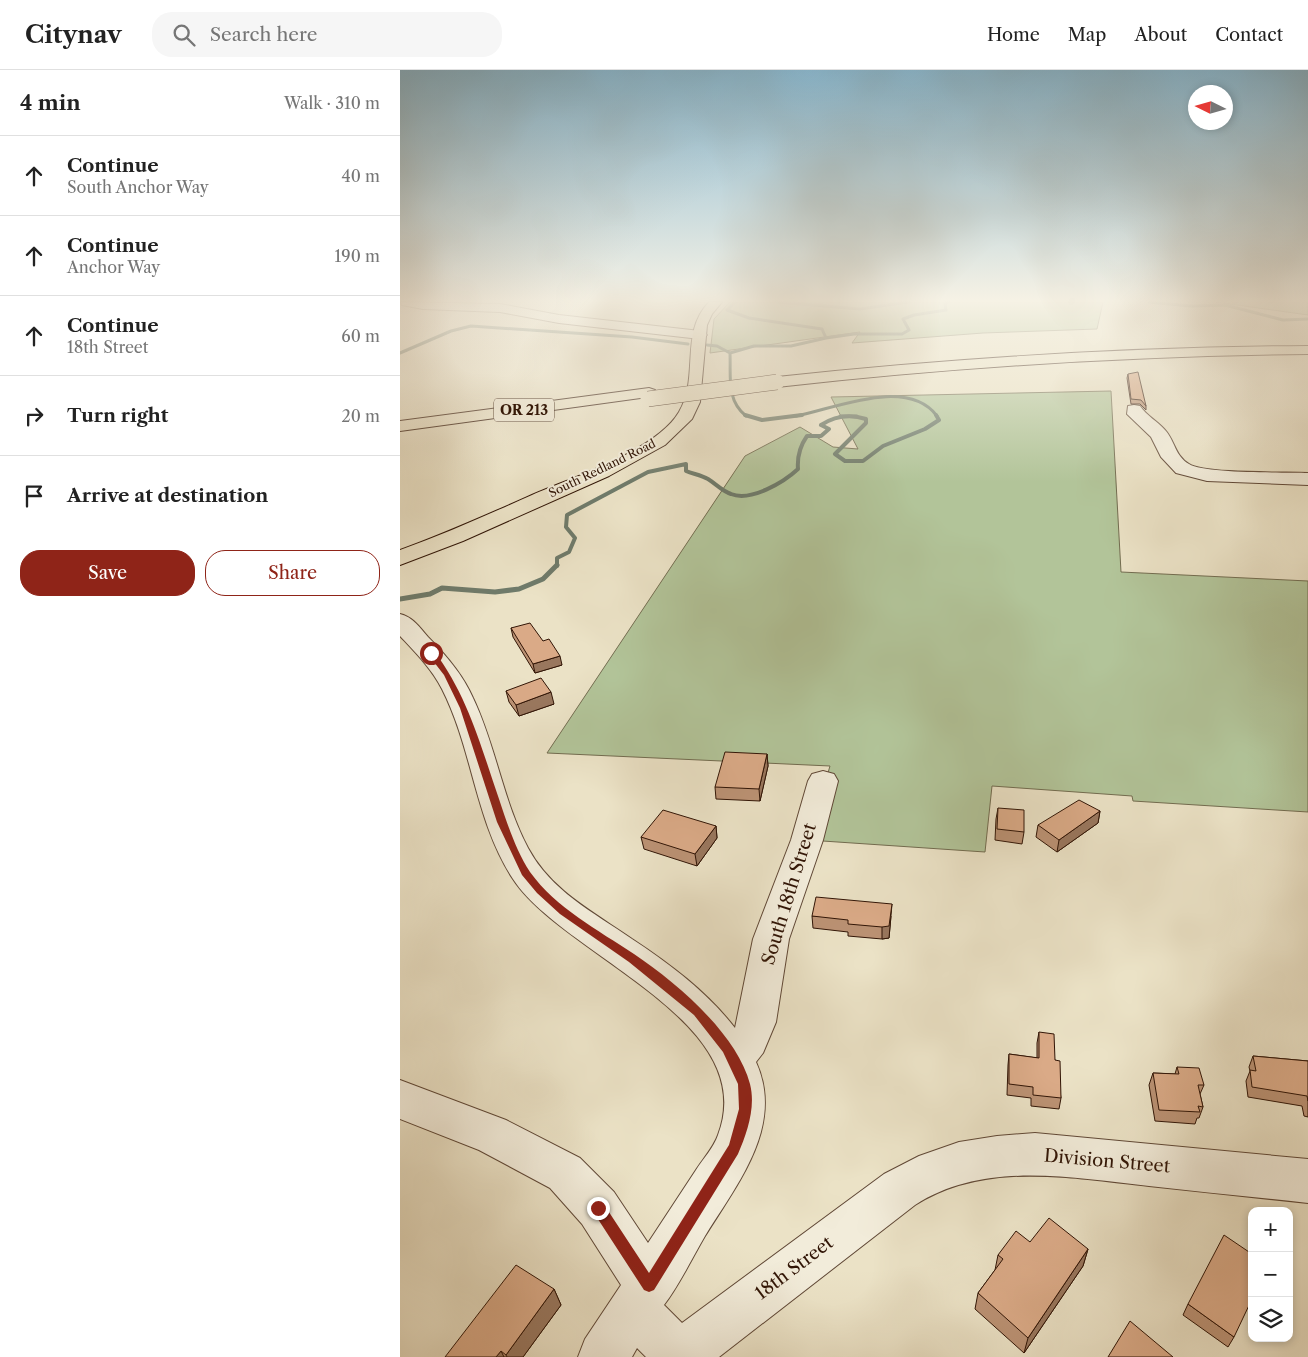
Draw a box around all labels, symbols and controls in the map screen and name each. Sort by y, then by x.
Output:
search box [152,12,502,57]
text: Citynav [25,20,122,49]
icon: search [170,21,198,49]
text: Search here [210,23,317,46]
text: Home [987,24,1040,46]
text: Map [1068,24,1106,46]
text: About [1134,24,1187,46]
text: Contact [1215,24,1283,46]
north arrow [1188,85,1233,130]
text: 4 min [20,90,81,115]
text: Walk · 310 m [284,93,380,113]
text: Continue [67,154,159,177]
icon: ahead [20,162,48,190]
text: 40 m [341,166,380,186]
text: South Anchor Way [67,177,209,197]
text: Continue [67,234,159,257]
icon: ahead [20,242,48,270]
text: 190 m [335,246,380,266]
text: Anchor Way [67,257,160,277]
text: Continue [67,314,159,337]
icon: ahead [20,322,48,350]
text: 60 m [341,326,380,346]
text: 18th Street [67,337,149,357]
road number: OR 213 [494,398,554,422]
icon: right [20,402,48,430]
text: Turn right [67,404,168,427]
text: 20 m [341,406,380,426]
street label: South Redland Road [546,435,659,500]
icon: arrive [20,482,48,510]
text: Arrive at destination [67,484,268,507]
button: Save [20,550,195,596]
button: Share [205,550,380,596]
route start [420,642,443,665]
street label: South 18th Street [757,820,821,968]
street label: Division Street [1043,1145,1172,1178]
route end [587,1197,610,1220]
map controls [1248,1207,1293,1342]
button: + [1248,1207,1293,1252]
street label: 18th Street [751,1231,838,1304]
button: − [1248,1252,1293,1297]
button: layers [1248,1297,1293,1342]

